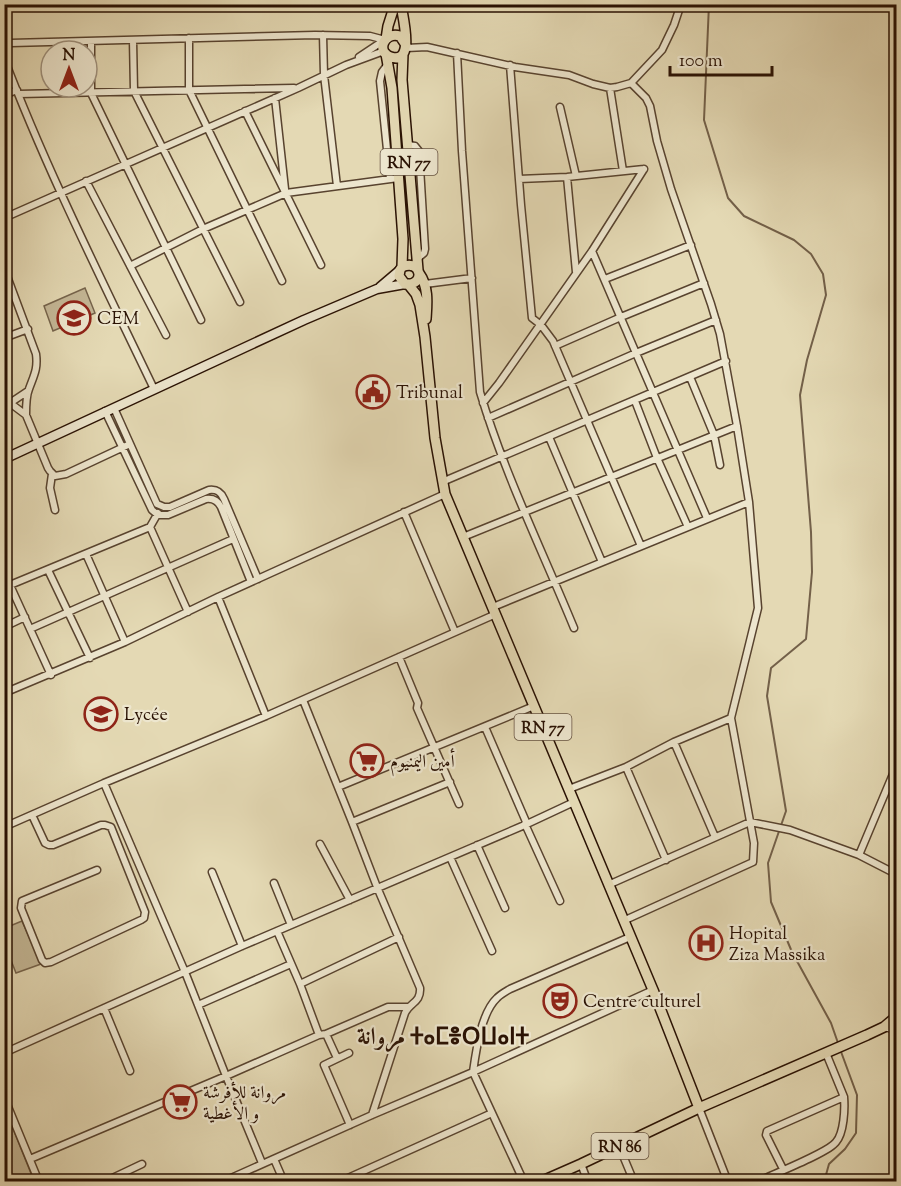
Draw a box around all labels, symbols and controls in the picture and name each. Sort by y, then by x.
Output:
north arrow [39,39,99,99]
scale bar [670,39,772,77]
text: N [63,45,76,68]
text: 100 m [679,49,723,75]
road number: RN 77 [380,149,438,175]
school or university icon: CEM [56,300,92,336]
place label: CEM [97,307,139,333]
public building icon: Tribunal [355,374,391,410]
place label: Tribunal [396,381,463,407]
school or university icon: Lycée [83,696,119,732]
place label: Lycée [124,703,168,729]
road number: RN 77 [514,714,572,740]
supermarket icon: أمين اليمنيوم [349,743,385,779]
place label: أمين اليمنيوم [390,748,456,777]
place label: Hopital Ziza Massika [729,922,825,969]
hospital icon: Hopital Ziza Massika [688,925,724,961]
theatre icon: Centre culturel [542,983,578,1019]
place label: Centre culturel [583,990,701,1016]
district label: مروانة ⵜⴰⵎⴻⵔⵡⴰⵏⵜ [357,1021,530,1055]
place label: مروانة للأفرشة و الأغطية [203,1081,286,1128]
supermarket icon: مروانة للأفرشة و الأغطية [162,1084,198,1120]
road number: RN 86 [592,1133,648,1159]

